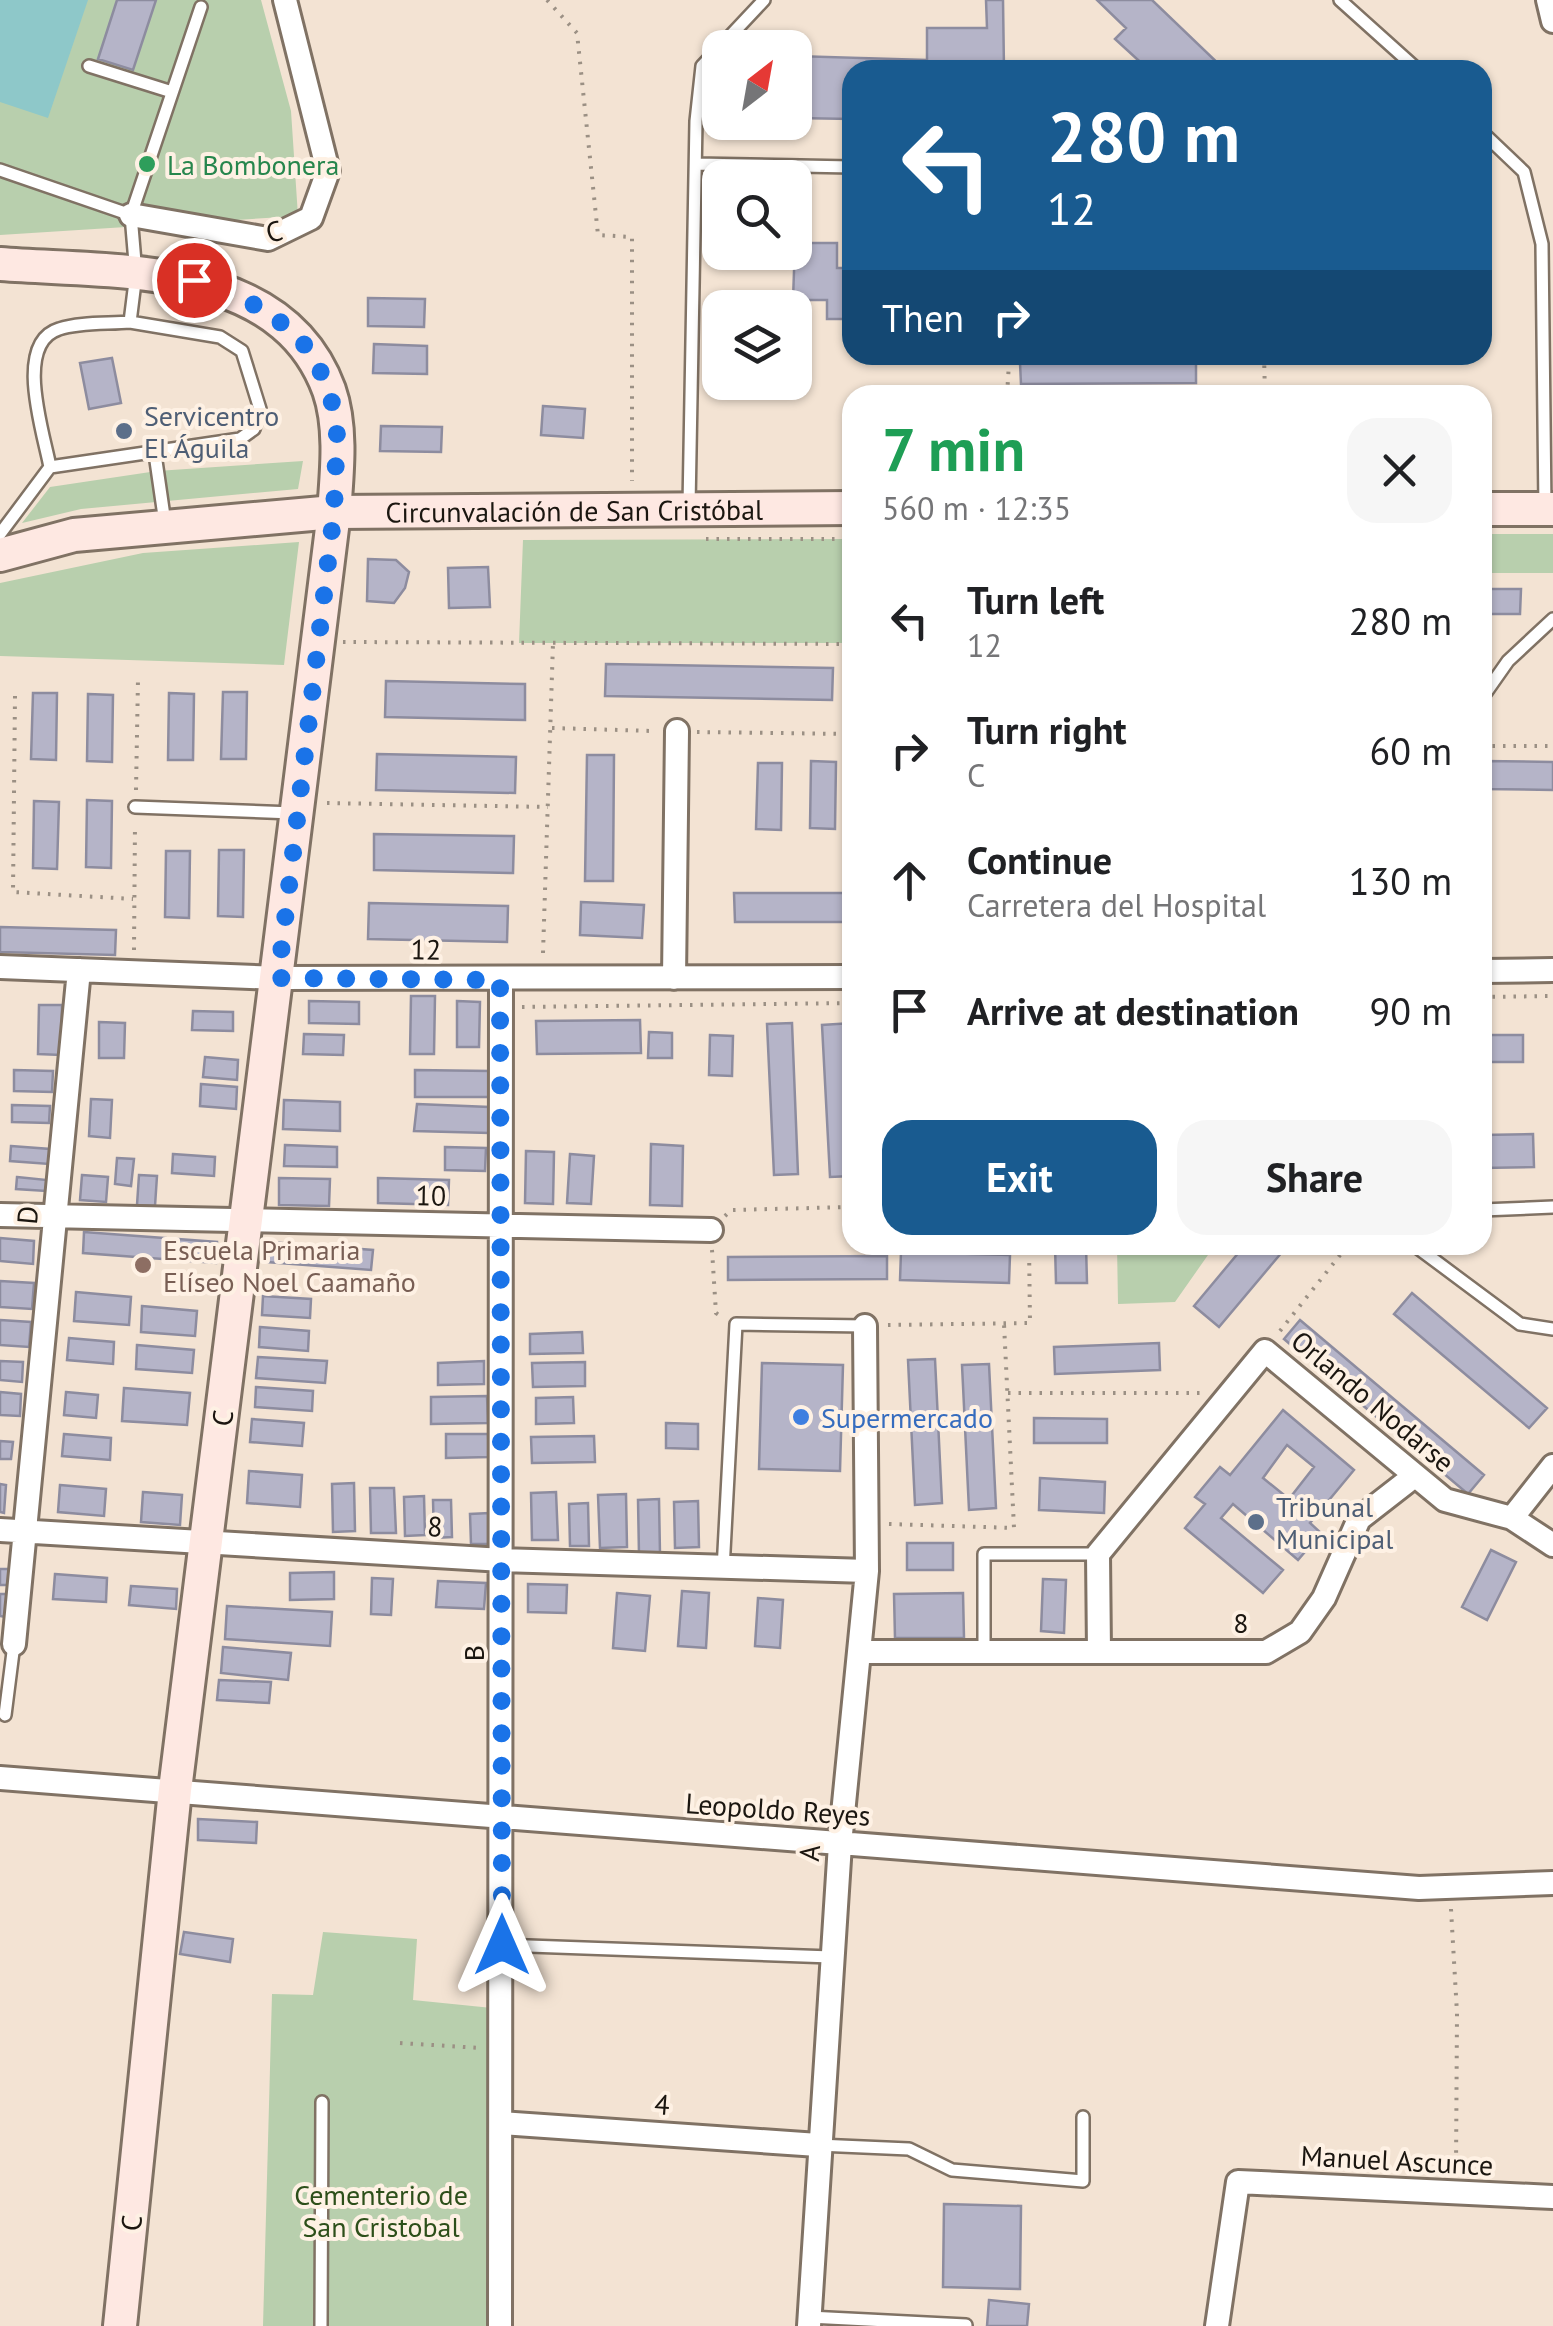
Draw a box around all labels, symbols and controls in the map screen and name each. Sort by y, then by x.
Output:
north arrow [702,30,812,140]
map controls [702,30,812,400]
text: 280 m [1047,91,1240,181]
icon: left [882,100,1012,230]
place label: La Bombonera [167,146,339,183]
marker: La Bombonera [136,153,158,175]
button: search [702,160,812,270]
text: 12 [1047,179,1096,237]
street label: C [262,211,286,251]
pin [152,238,237,323]
icon: arrive [167,253,222,308]
button: layers [702,290,812,400]
icon: right [984,290,1039,345]
text: Then [882,293,964,342]
place label: Servicentro El Águila [144,397,279,466]
text: 7 min [882,410,1025,488]
button: close [1347,418,1452,523]
marker: Servicentro El Águila [113,420,135,442]
text: 560 m · 12:35 [882,487,1071,529]
street label: Circunvalación de San Cristóbal [385,490,763,530]
text: Turn left [967,575,1104,624]
icon: left [882,593,937,648]
text: 280 m [1349,596,1452,645]
text: 12 [967,624,1002,666]
text: Turn right [967,705,1127,754]
icon: right [882,723,937,778]
text: 60 m [1370,726,1452,775]
text: C [967,754,985,796]
text: Continue [967,835,1112,884]
icon: ahead [882,853,937,908]
text: 130 m [1349,856,1452,905]
text: Carretera del Hospital [967,884,1266,926]
street label: 12 [410,930,442,968]
icon: arrive [882,983,937,1038]
text: Arrive at destination [967,986,1299,1035]
text: 90 m [1370,986,1452,1035]
button: Exit [882,1120,1157,1235]
button: Share [1177,1120,1452,1235]
street label: 10 [415,1176,447,1214]
street label: D [8,1204,46,1226]
place label: Escuela Primaria Elíseo Noel Caamaño [163,1231,416,1300]
marker: Escuela Primaria Elíseo Noel Caamaño [132,1254,154,1276]
street label: Orlando Nodarse [1284,1322,1462,1480]
place label: Supermercado [821,1399,993,1436]
marker: Supermercado [790,1406,812,1428]
street label: C [203,1408,241,1428]
place label: Tribunal Municipal [1276,1488,1393,1557]
street label: 8 [426,1507,444,1545]
marker: Tribunal Municipal [1245,1511,1267,1533]
street label: 8 [1233,1604,1249,1641]
street label: B [455,1645,492,1661]
street label: Leopoldo Reyes [684,1784,872,1834]
street label: A [790,1843,828,1863]
position arrow [450,1893,554,1997]
street label: 4 [653,2085,671,2123]
street label: Manuel Ascunce [1300,2136,1494,2184]
park label: Cementerio de San Cristobal [294,2176,468,2245]
street label: C [112,2213,150,2233]

